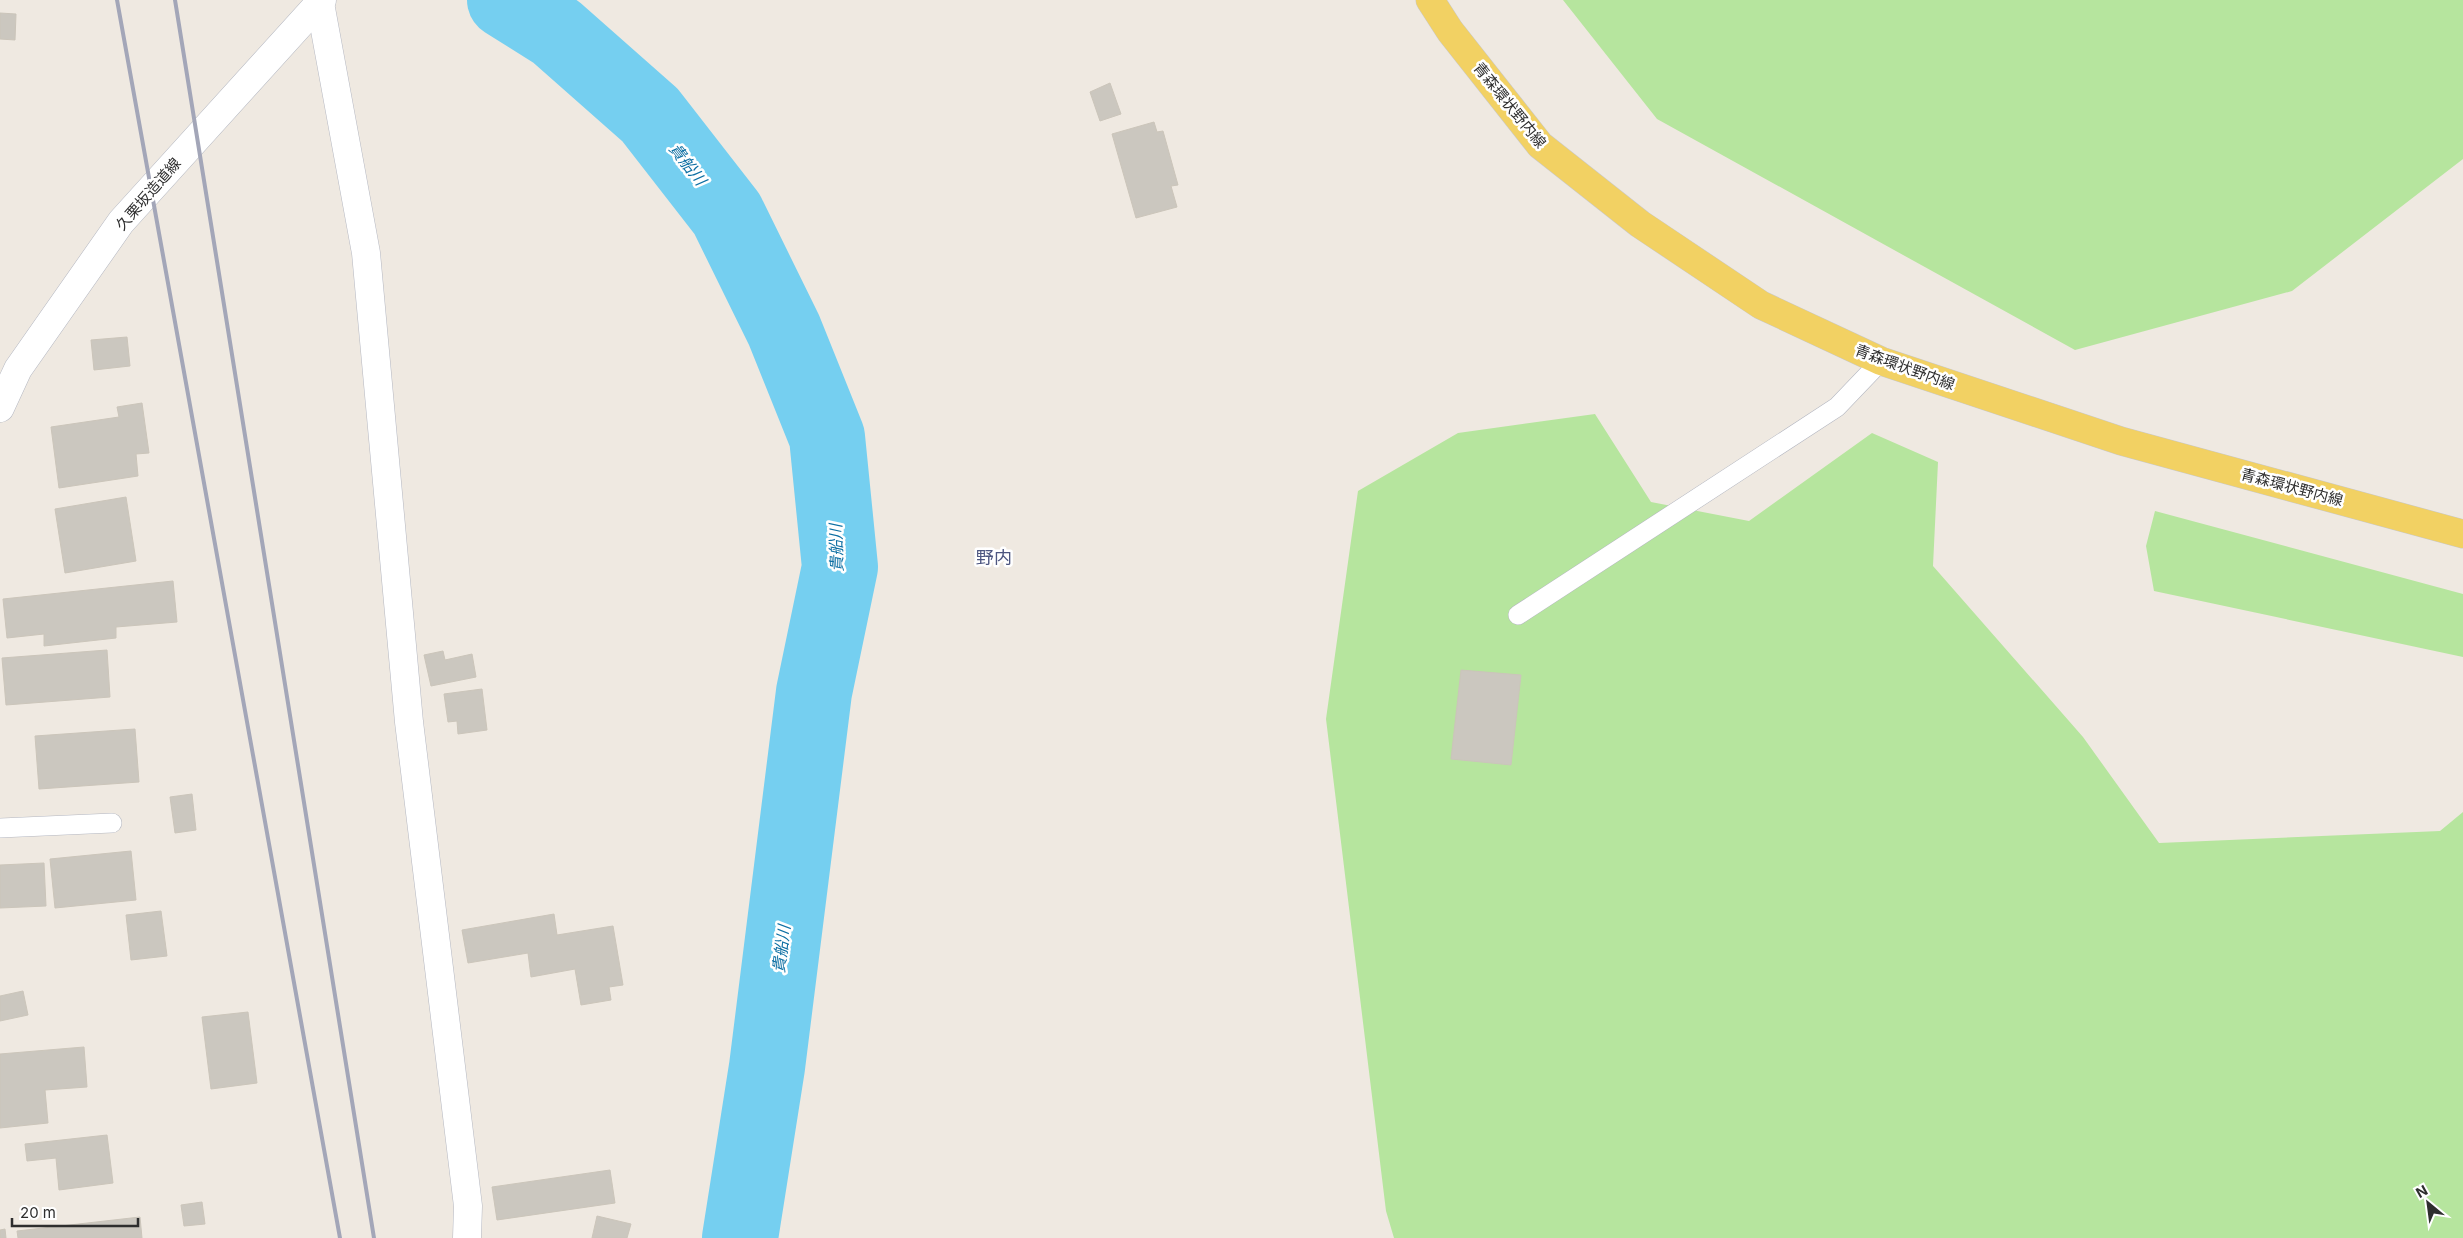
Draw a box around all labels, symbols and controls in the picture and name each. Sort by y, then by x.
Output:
street label: 青森環状野内線 [1470,58,1550,152]
water label: 貴船川 [665,139,712,191]
street label: 久栗坂造道線 [111,154,185,234]
street label: 青森環状野内線 [1852,340,1958,394]
street label: 青森環状野内線 [2239,464,2345,510]
water label: 貴船川 [825,522,847,572]
district label: 野内 [976,547,1012,568]
water label: 貴船川 [768,922,794,974]
north arrow [2403,1178,2453,1228]
text: N [2413,1181,2430,1201]
scale bar [12,1196,139,1228]
text: 20 m [20,1203,56,1222]

